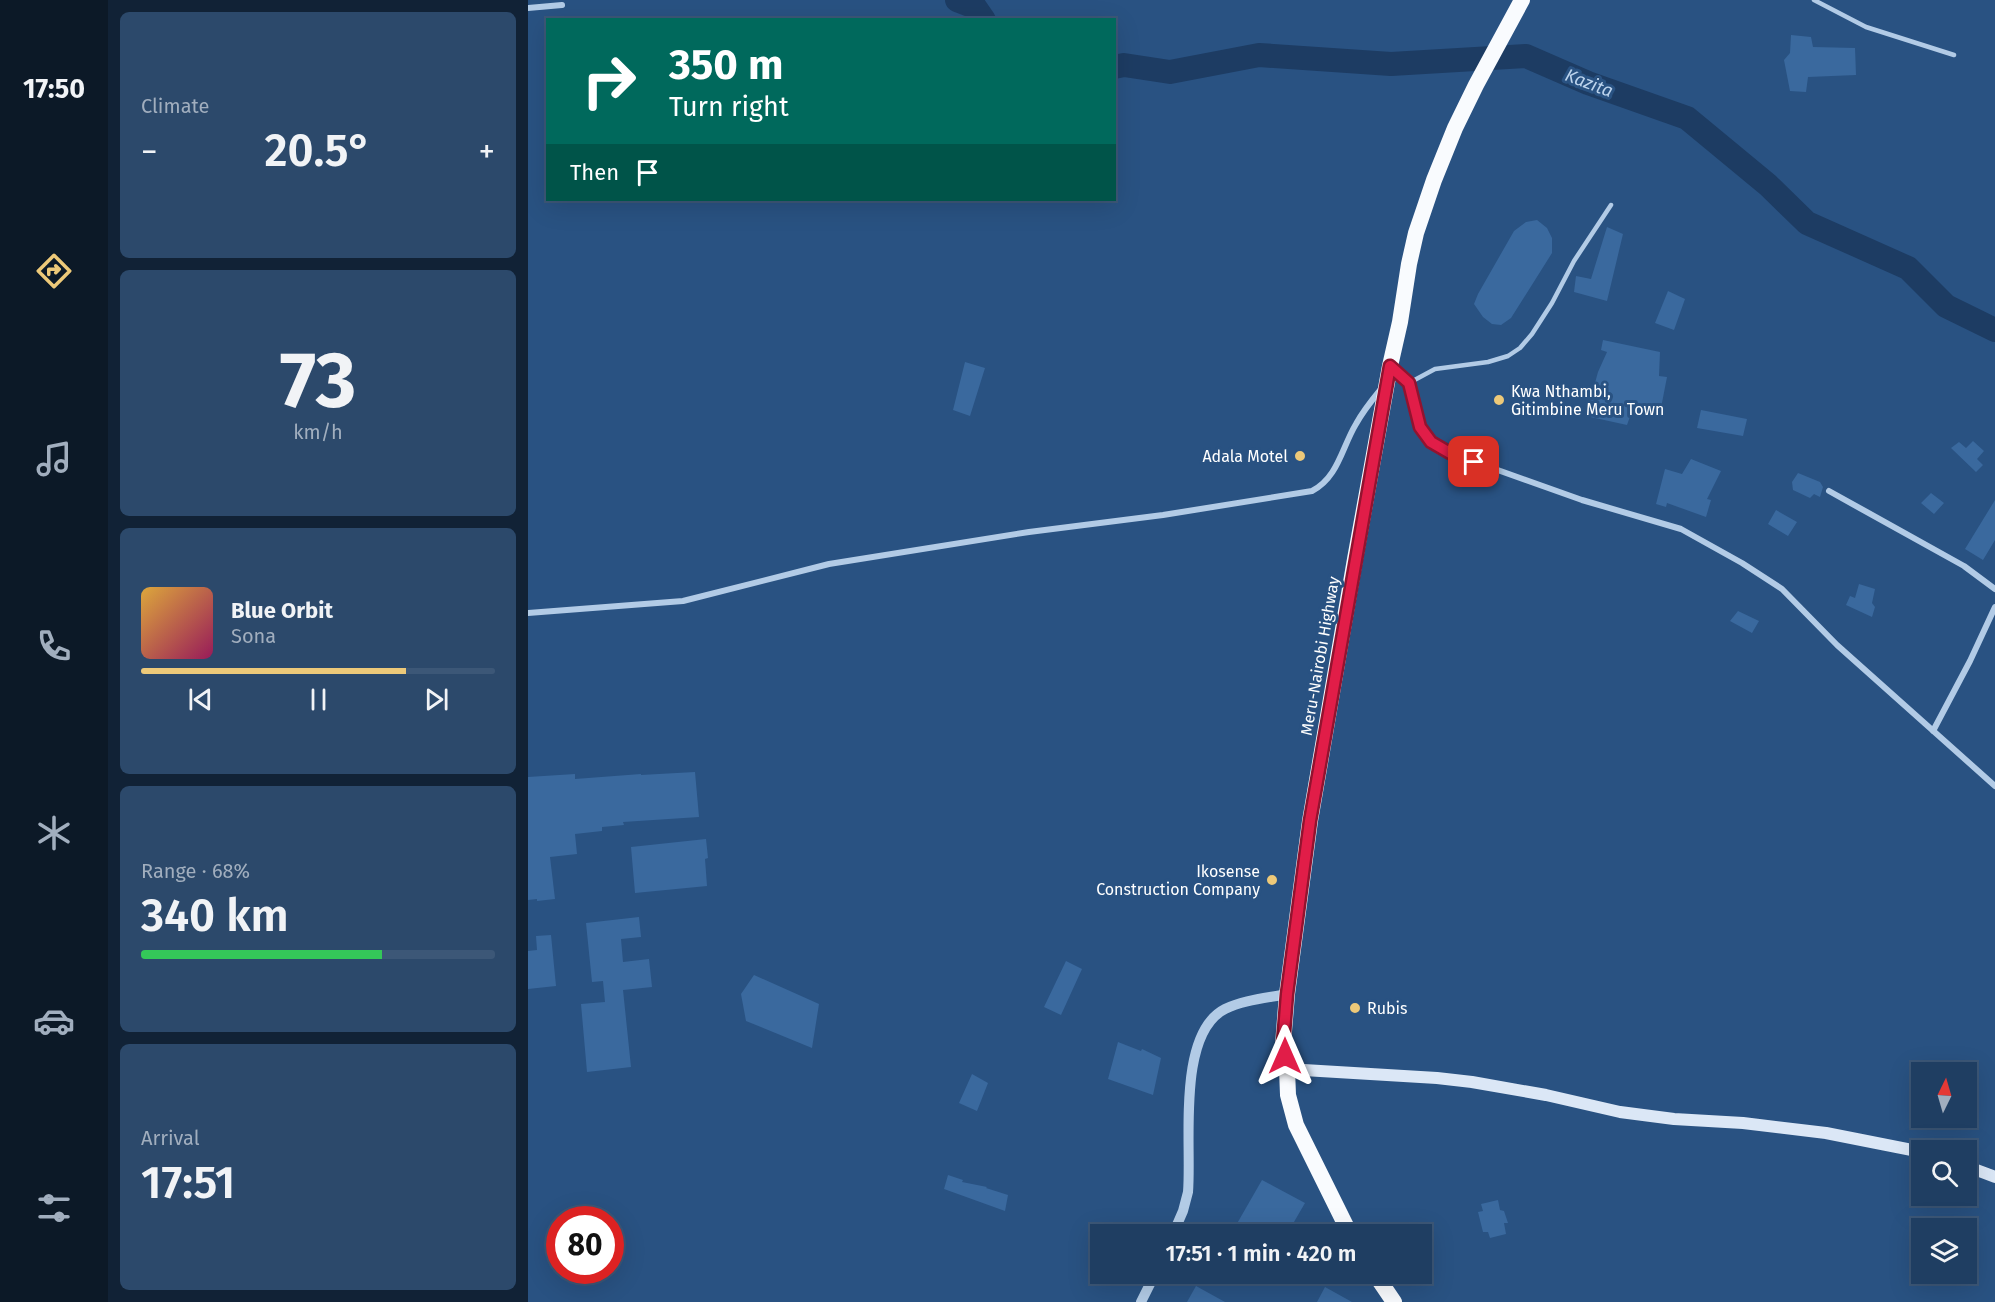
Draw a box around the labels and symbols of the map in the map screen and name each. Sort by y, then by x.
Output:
water label: Kazita [1562,64,1616,102]
place label: Kwa Nthambi, Gitimbine Meru Town [1511,382,1664,419]
marker: Kwa Nthambi, Gitimbine Meru Town [1492,393,1506,407]
pin [1448,436,1499,487]
place label: Adala Motel [1202,447,1288,466]
marker: Adala Motel [1293,449,1307,463]
street label: Meru-Nairobi Highway [1297,575,1343,737]
place label: Ikosense Construction Company [1096,862,1260,899]
marker: Ikosense Construction Company [1265,873,1279,887]
place label: Rubis [1367,999,1407,1018]
marker: Rubis [1348,1001,1362,1015]
position arrow [1253,1024,1317,1088]
north arrow [1911,1062,1977,1128]
speed limit sign: 80 [546,1206,624,1284]

